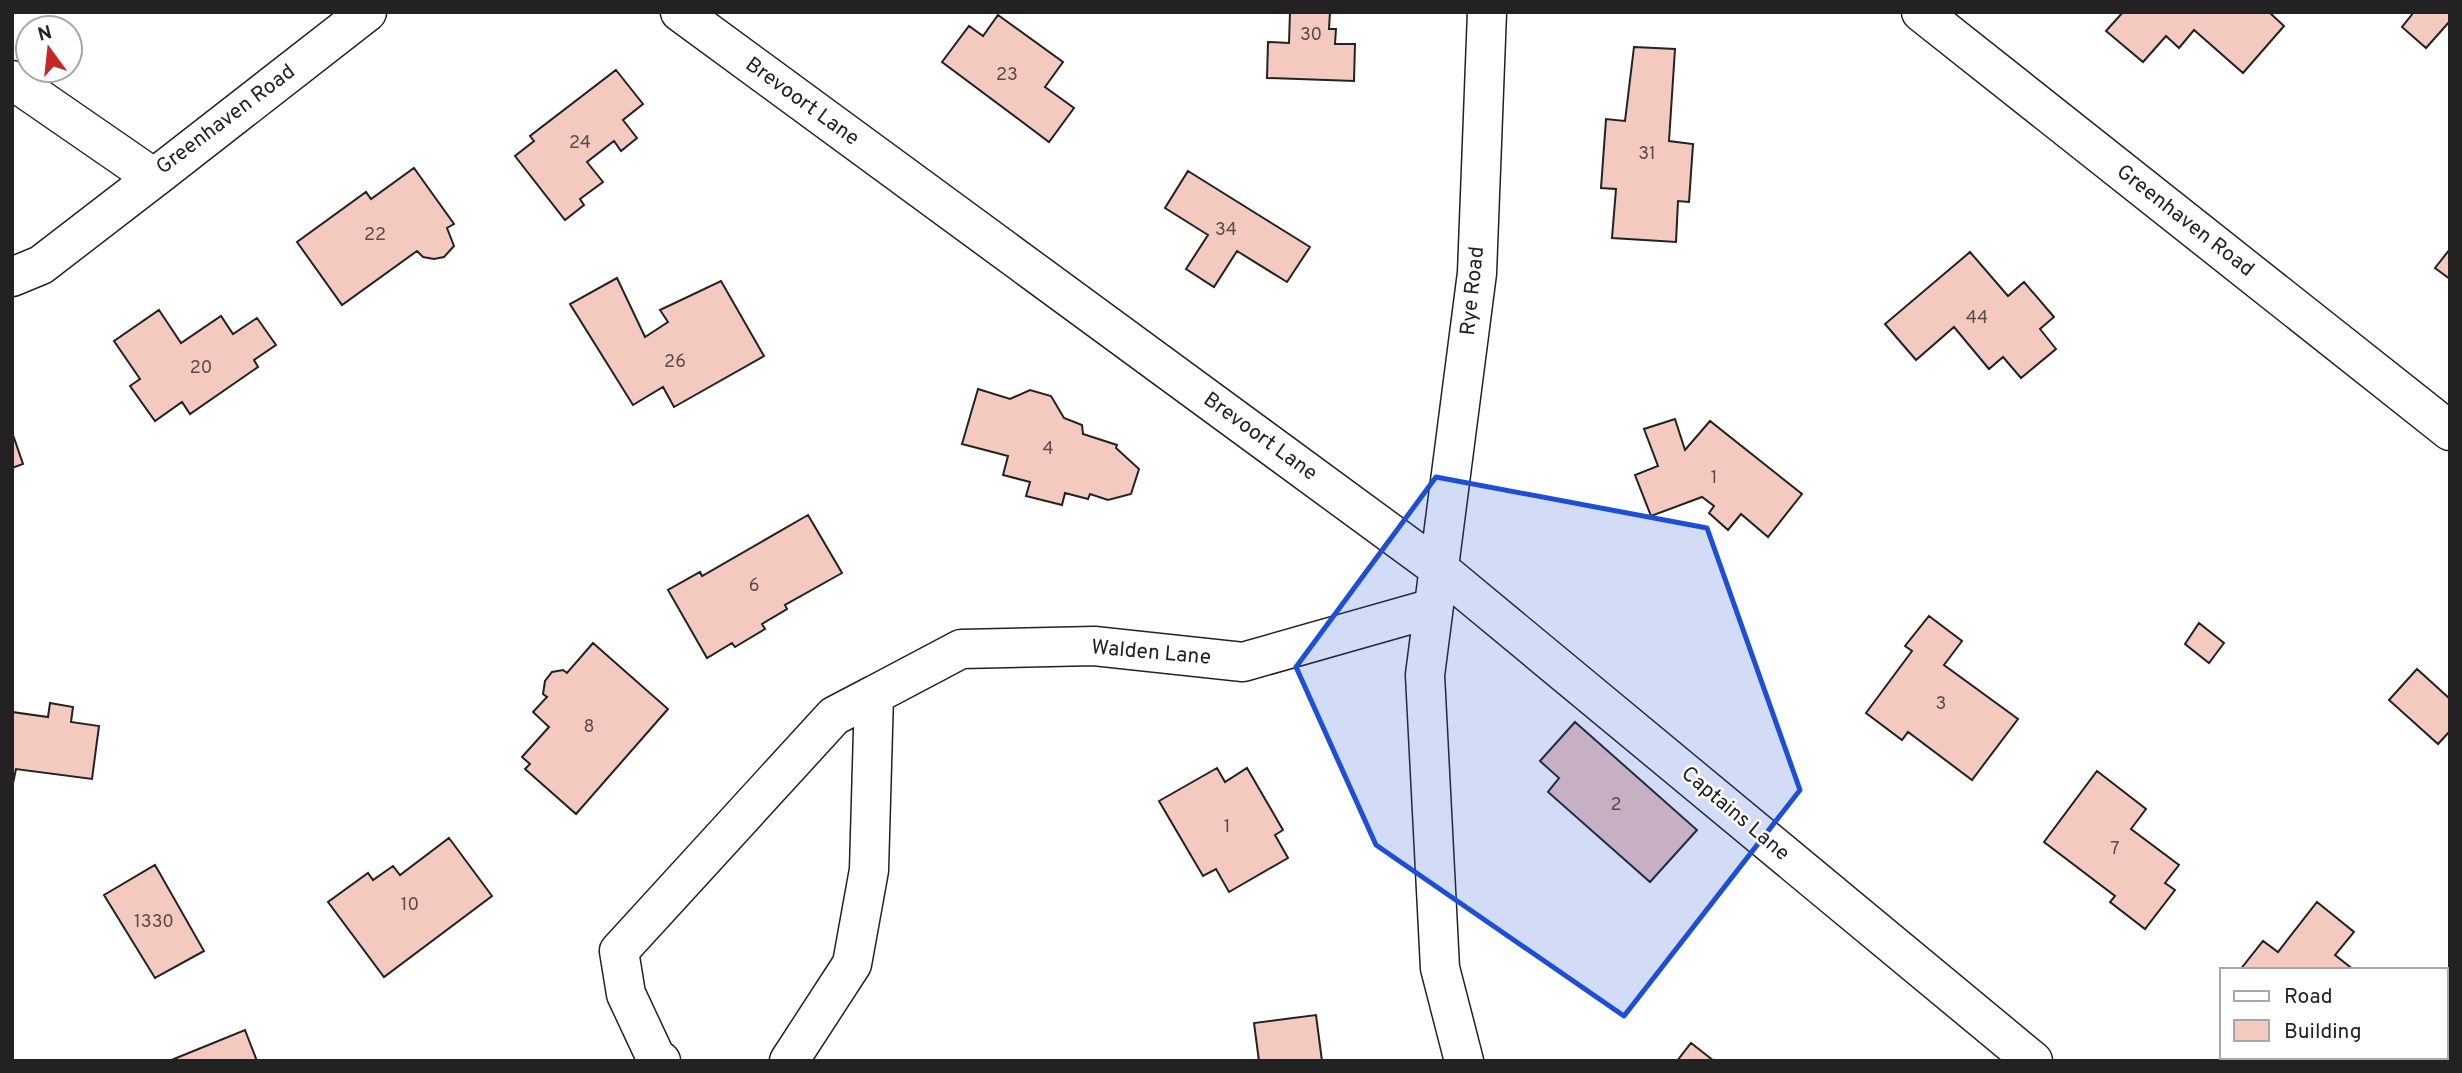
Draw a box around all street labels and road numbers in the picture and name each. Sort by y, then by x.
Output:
street label: Brevoort Lane [740,52,864,152]
street label: Greenhaven Road [151,59,301,181]
street label: Greenhaven Road [2111,159,2259,283]
street label: Rye Road [1455,245,1491,337]
street label: Brevoort Lane [1198,387,1322,487]
street label: Walden Lane [1090,634,1212,672]
street label: Captains Lane [1675,761,1795,867]

